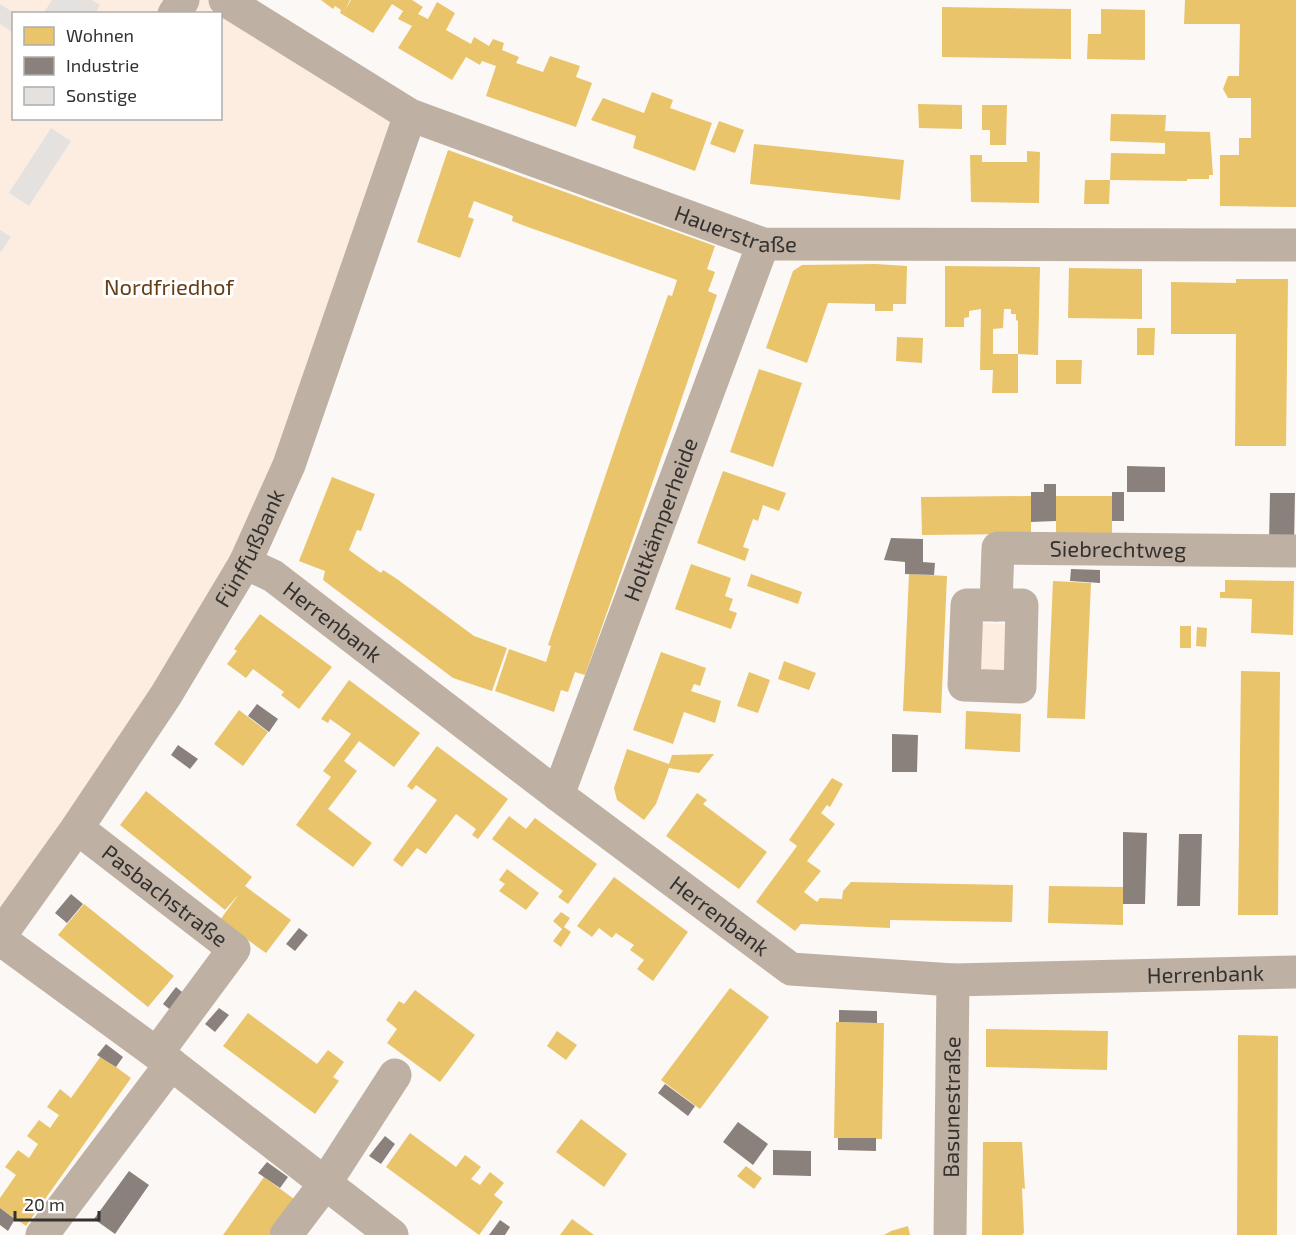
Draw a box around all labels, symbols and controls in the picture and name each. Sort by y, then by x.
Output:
legend [12,12,222,120]
text: Wohnen [66,24,134,46]
text: Industrie [66,54,139,76]
text: Sonstige [66,84,137,106]
street label: Hauerstraße [671,199,797,256]
park label: Nordfriedhof [104,273,235,299]
street label: Holtkämperheide [617,434,702,604]
street label: Fünffußbank [208,484,289,611]
street label: Siebrechtweg [1049,535,1186,562]
street label: Herrenbank [279,575,388,667]
street label: Pasbachstraße [98,838,233,952]
street label: Herrenbank [665,869,775,960]
street label: Herrenbank [1147,959,1264,987]
street label: Basunestraße [937,1036,964,1178]
scale bar [15,1184,99,1222]
text: 20 m [24,1193,65,1215]

